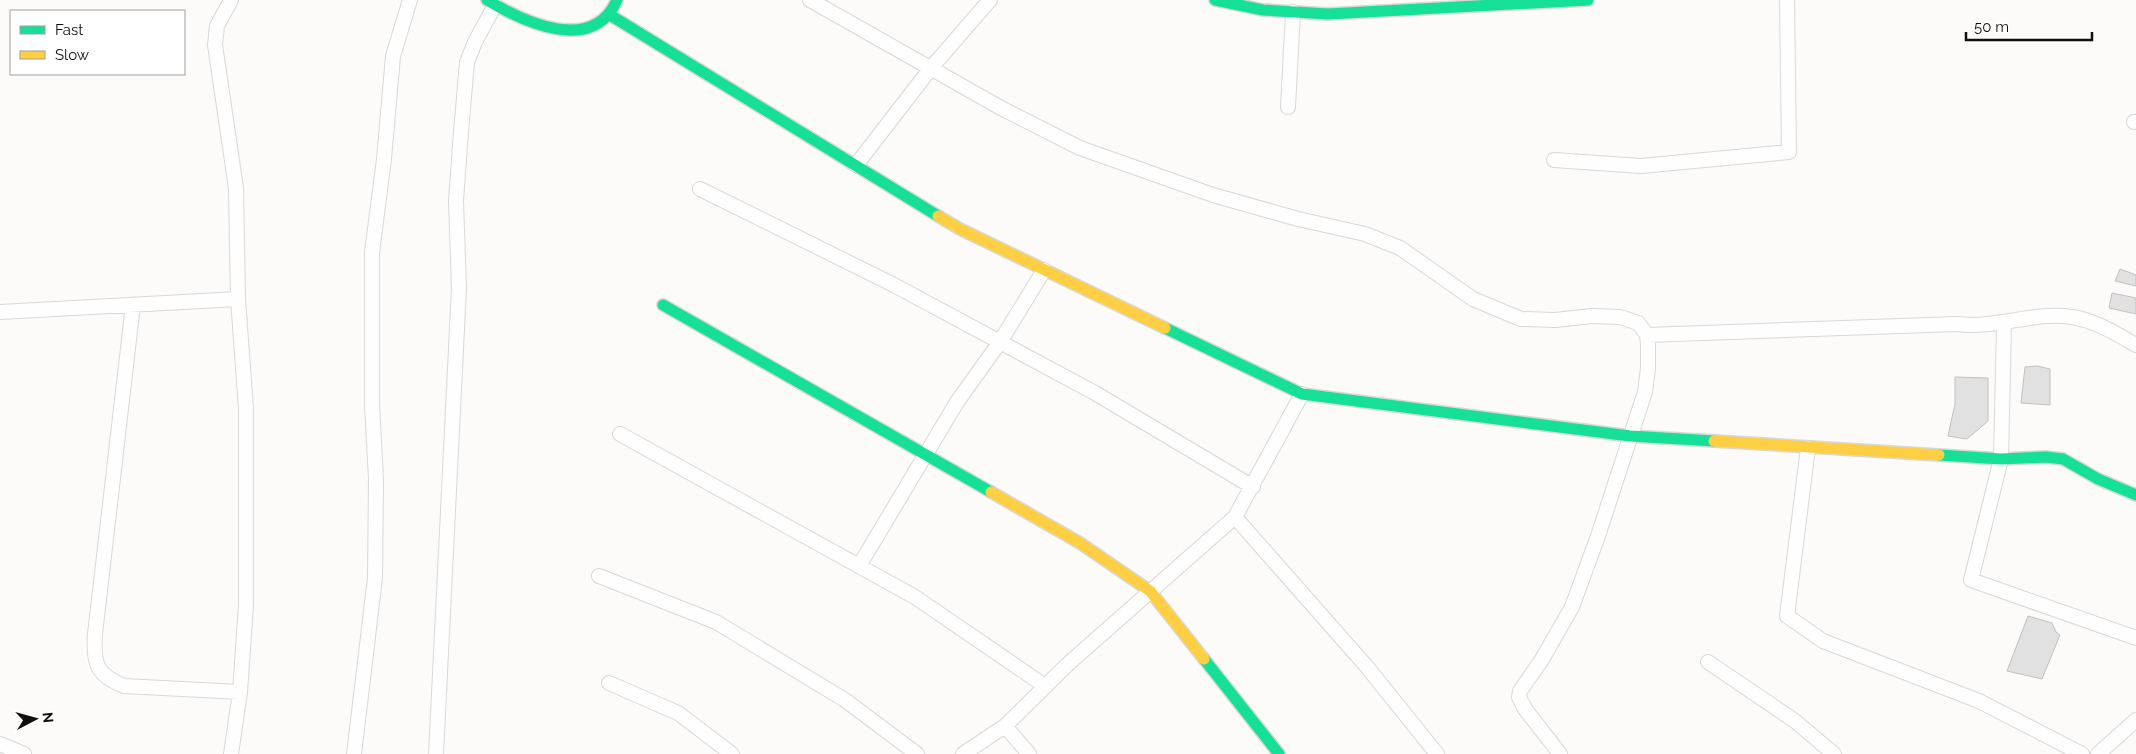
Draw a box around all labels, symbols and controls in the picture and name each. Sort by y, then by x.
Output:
legend [10,10,185,75]
scale bar [1966,10,2092,42]
text: 50 m [1974,18,2009,36]
text: Fast [55,21,83,39]
text: Slow [55,46,89,64]
north arrow [10,694,60,744]
text: N [39,711,56,724]

